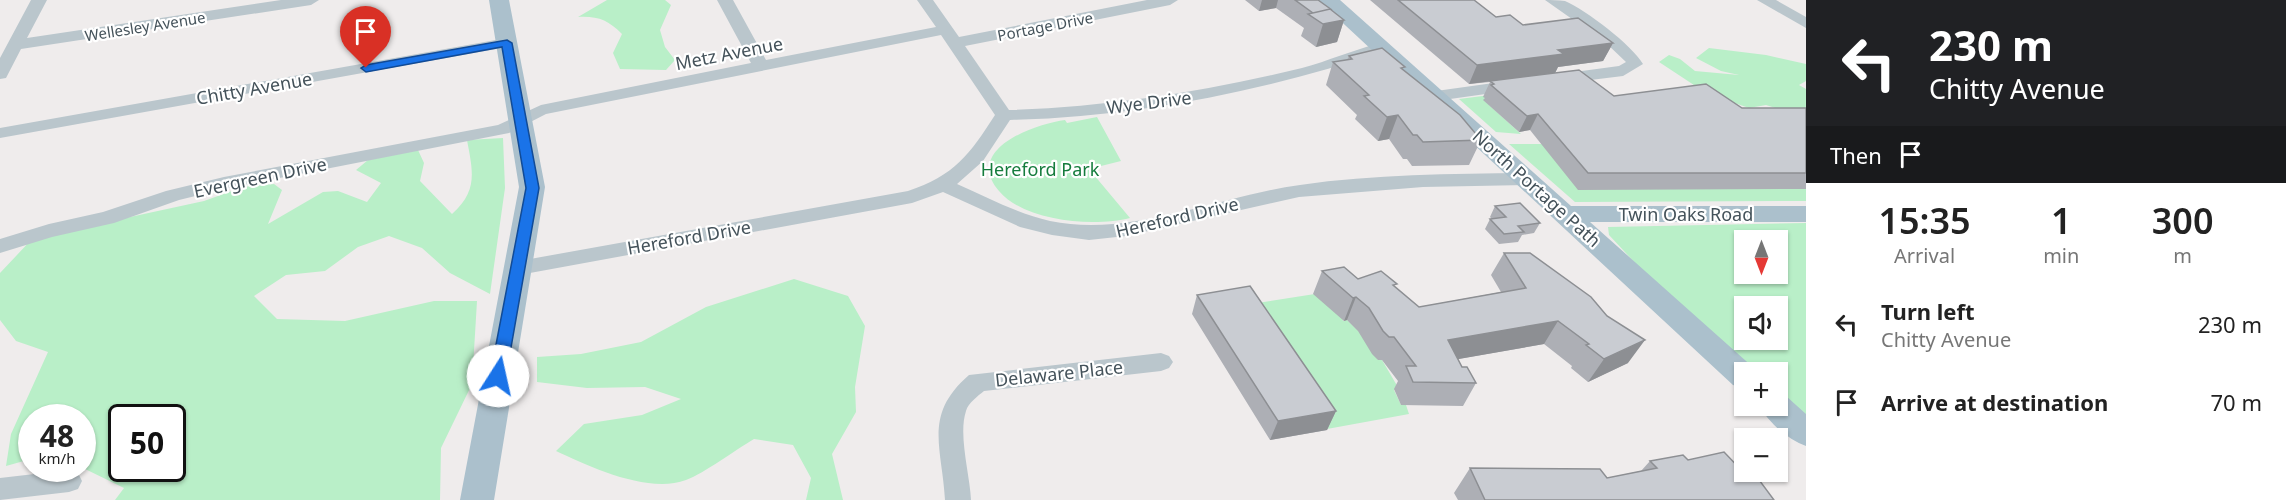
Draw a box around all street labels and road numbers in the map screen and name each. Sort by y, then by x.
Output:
street label: Wellesley Avenue [83,7,207,45]
street label: Portage Drive [996,7,1094,45]
street label: Metz Avenue [673,31,785,75]
street label: Chitty Avenue [194,66,314,110]
street label: Wye Drive [1105,85,1193,119]
street label: North Portage Path [1468,124,1606,252]
street label: Evergreen Drive [191,151,329,203]
street label: Hereford Drive [1113,191,1241,243]
street label: Twin Oaks Road [1619,202,1753,226]
street label: Hereford Drive [625,214,753,260]
street label: Delaware Place [994,354,1124,392]

